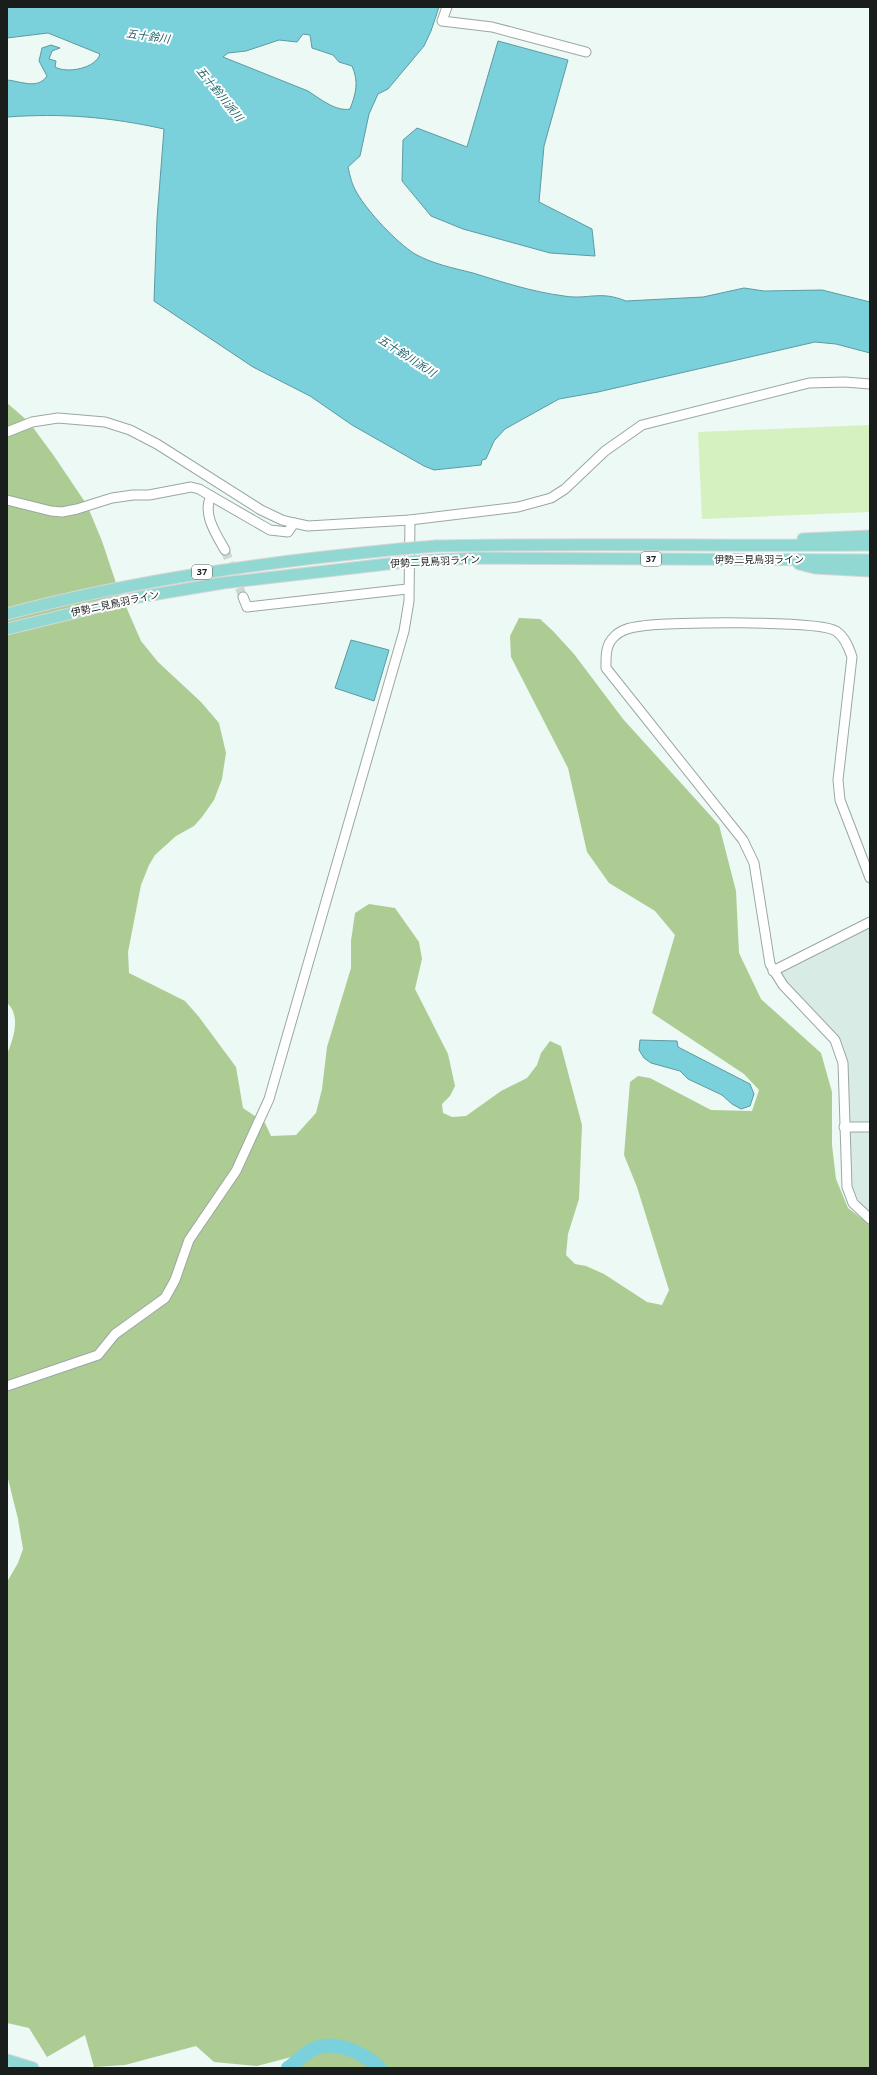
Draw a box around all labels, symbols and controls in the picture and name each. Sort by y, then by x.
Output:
water label: 五十鈴川 [125,25,172,46]
water label: 五十鈴川派川 [194,63,248,125]
water label: 五十鈴川派川 [376,331,440,380]
street label: 伊勢二見鳥羽ライン [390,552,480,570]
road number: 37 [641,552,661,566]
street label: 伊勢二見鳥羽ライン [714,552,804,566]
road number: 37 [192,565,212,579]
street label: 伊勢二見鳥羽ライン [70,587,160,619]

